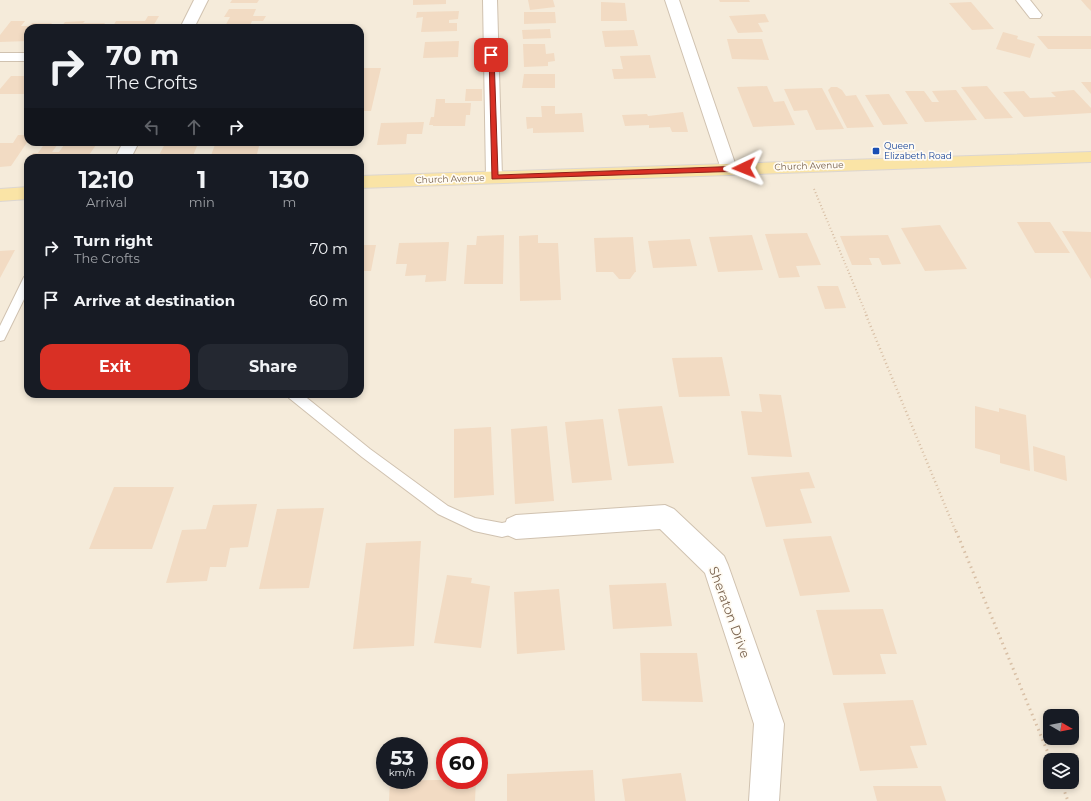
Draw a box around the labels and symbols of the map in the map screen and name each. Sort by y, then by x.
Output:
pin [474,38,508,72]
place label: Queen Elizabeth Road [884,140,952,161]
marker: Queen Elizabeth Road [871,146,881,156]
position arrow [723,147,765,189]
street label: Church Avenue [774,159,844,172]
street label: Church Avenue [415,172,485,185]
street label: Sheraton Drive [706,564,754,660]
north arrow [1043,709,1079,745]
speed limit sign: 60 [436,737,488,789]

